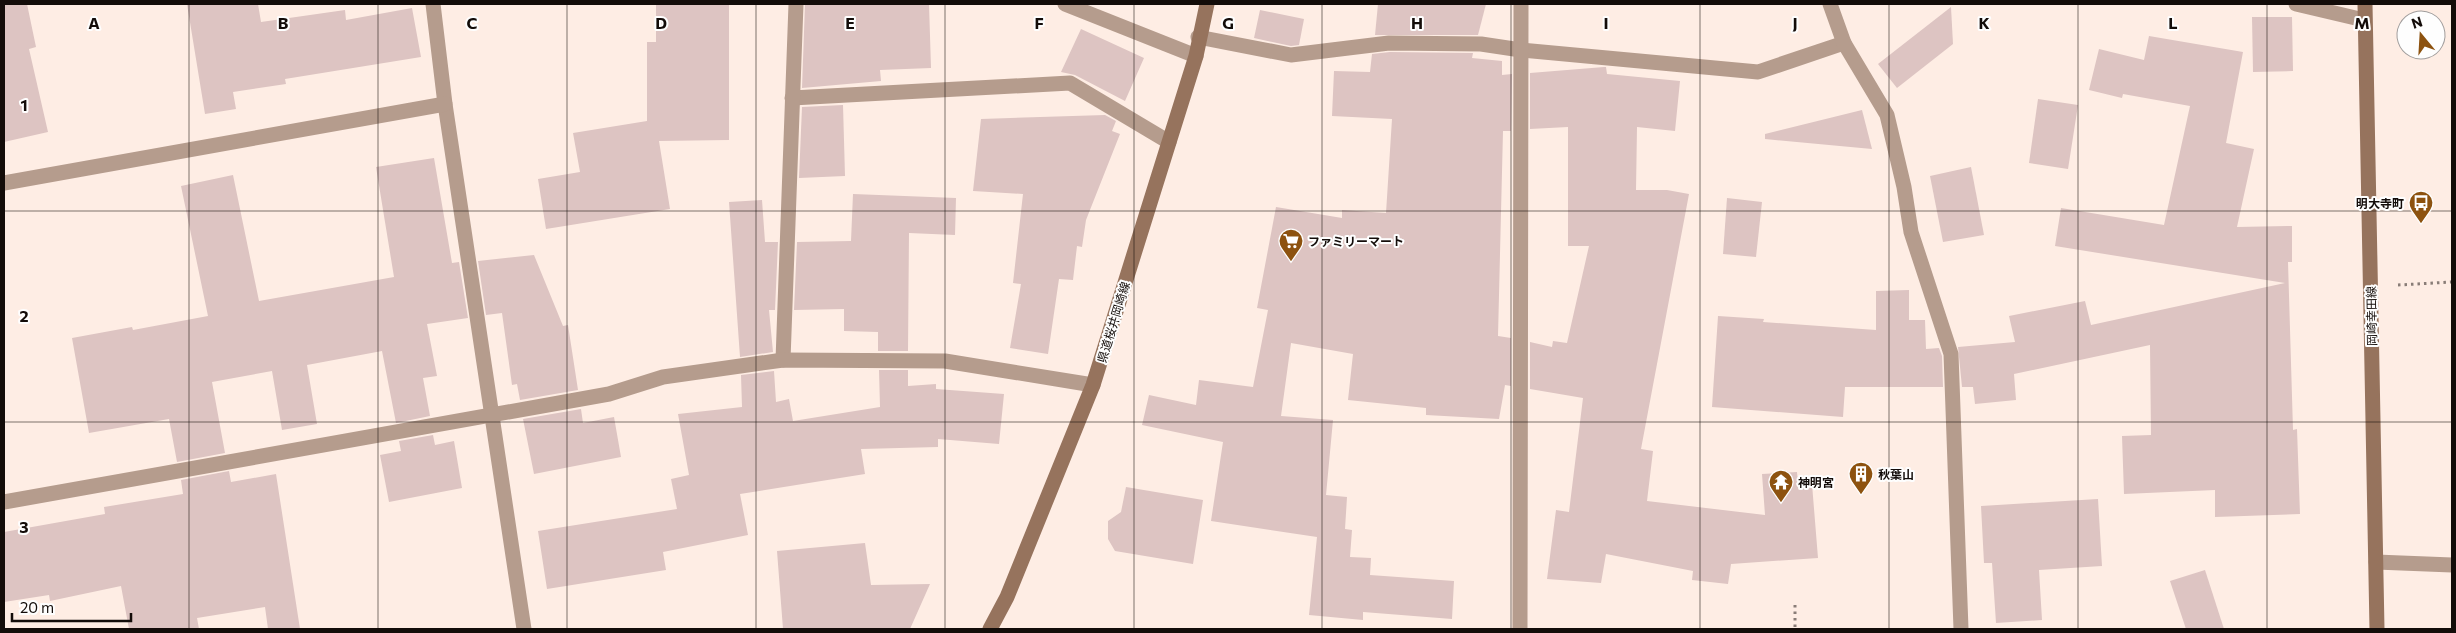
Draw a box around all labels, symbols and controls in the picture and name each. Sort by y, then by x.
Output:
north arrow [2396,10,2446,60]
text: N [2409,12,2424,32]
text: A [88,13,100,32]
text: B [278,13,289,32]
text: C [467,13,478,32]
text: D [655,13,667,32]
text: E [845,13,855,32]
text: F [1034,13,1044,32]
text: G [1222,13,1234,32]
text: H [1411,13,1423,32]
text: I [1603,13,1609,32]
text: J [1792,13,1798,32]
text: K [1978,13,1990,32]
text: L [2168,13,2178,32]
text: M [2354,13,2370,32]
text: 1 [20,95,28,114]
bus stop icon: 明大寺町 [2408,190,2434,224]
place label: 明大寺町 [2356,196,2404,210]
supermarket icon: ファミリーマート [1278,228,1304,262]
place label: ファミリーマート [1308,234,1404,248]
street label: 県道桜井岡崎線 [1094,280,1132,364]
street label: 岡崎幸田線 [2363,286,2379,346]
text: 2 [19,306,29,325]
building icon: 秋葉山 [1848,461,1874,495]
place label: 秋葉山 [1878,467,1914,481]
temple icon: 神明宮 [1768,469,1794,503]
place label: 神明宮 [1798,475,1834,489]
text: 3 [19,517,29,536]
scale bar [12,590,131,622]
text: 20 m [20,598,54,616]

